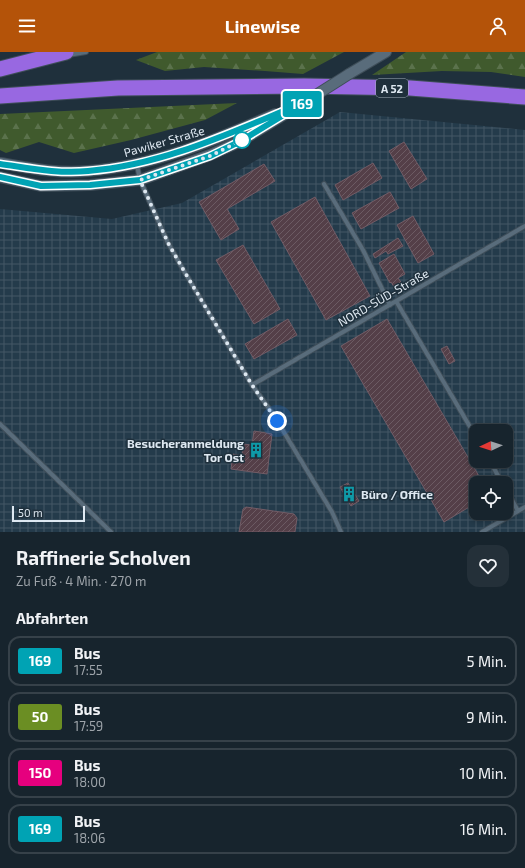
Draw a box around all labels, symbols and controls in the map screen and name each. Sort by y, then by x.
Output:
icon: menu [16,15,38,37]
text: Linewise [225,15,300,37]
icon: person [487,15,509,37]
road number: A 52 [376,79,408,97]
line badge: 169 [279,91,325,117]
text: 169 [291,95,313,112]
street label: Pawiker Straße [122,123,206,159]
unlabelled marker [233,131,251,149]
street label: NORD-SÜD-Straße [335,265,431,329]
your location [267,411,287,431]
north arrow [469,424,513,468]
map controls [469,424,513,520]
place label: Besucheranmeldung Tor Ost [127,436,244,464]
building icon: Besucheranmeldung Tor Ost [247,441,265,459]
button: locate [469,476,513,520]
building icon: Büro / Office [340,485,358,503]
place label: Büro / Office [361,487,433,501]
scale bar [12,504,85,523]
text: 50 m [18,506,43,519]
button: heart [467,545,509,587]
text: Raffinerie Scholven [16,546,191,569]
text: Zu Fuß · 4 Min. · 270 m [16,573,146,589]
text: Abfahrten [16,609,88,627]
text: Bus [74,644,100,662]
text: 169 [29,652,51,669]
text: 5 Min. [467,652,507,670]
text: 17:55 [74,662,103,678]
text: Bus [74,700,100,718]
text: 50 [32,708,48,725]
text: 9 Min. [466,708,507,726]
text: 17:59 [74,718,103,734]
text: Bus [74,756,100,774]
text: 150 [29,764,51,781]
text: 10 Min. [460,764,507,782]
text: 18:00 [74,774,106,790]
text: Bus [74,812,100,830]
text: 169 [29,820,51,837]
text: 16 Min. [460,820,507,838]
text: 18:06 [74,830,105,846]

